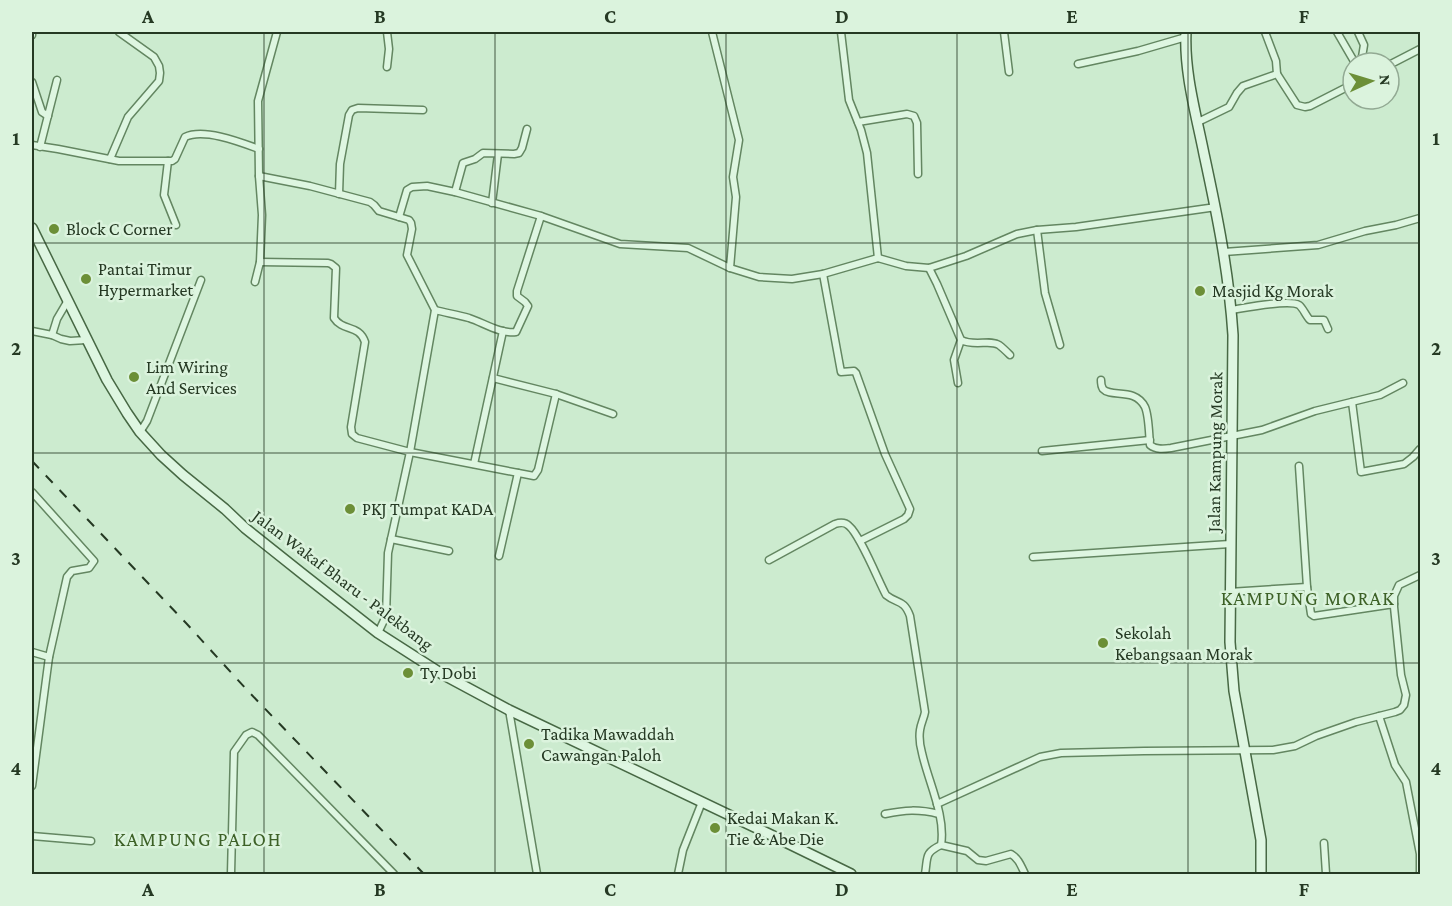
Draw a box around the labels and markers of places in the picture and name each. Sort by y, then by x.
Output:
place label: Block C Corner [66,219,173,239]
marker: Block C Corner [47,222,61,236]
place label: Pantai Timur Hypermarket [98,259,194,300]
marker: Pantai Timur Hypermarket [79,272,93,286]
place label: Masjid Kg Morak [1212,281,1334,302]
marker: Masjid Kg Morak [1193,284,1207,298]
place label: Lim Wiring And Services [146,357,237,398]
marker: Lim Wiring And Services [127,370,141,384]
place label: PKJ Tumpat KADA [362,499,494,519]
marker: PKJ Tumpat KADA [343,502,357,516]
place label: Sekolah Kebangsaan Morak [1115,623,1253,664]
marker: Sekolah Kebangsaan Morak [1096,636,1110,650]
place label: Ty Dobi [420,663,477,683]
marker: Ty Dobi [401,666,415,680]
place label: Tadika Mawaddah Cawangan Paloh [541,724,675,765]
marker: Tadika Mawaddah Cawangan Paloh [522,737,536,751]
place label: Kedai Makan K. Tie & Abe Die [727,808,839,849]
marker: Kedai Makan K. Tie & Abe Die [708,821,722,835]

